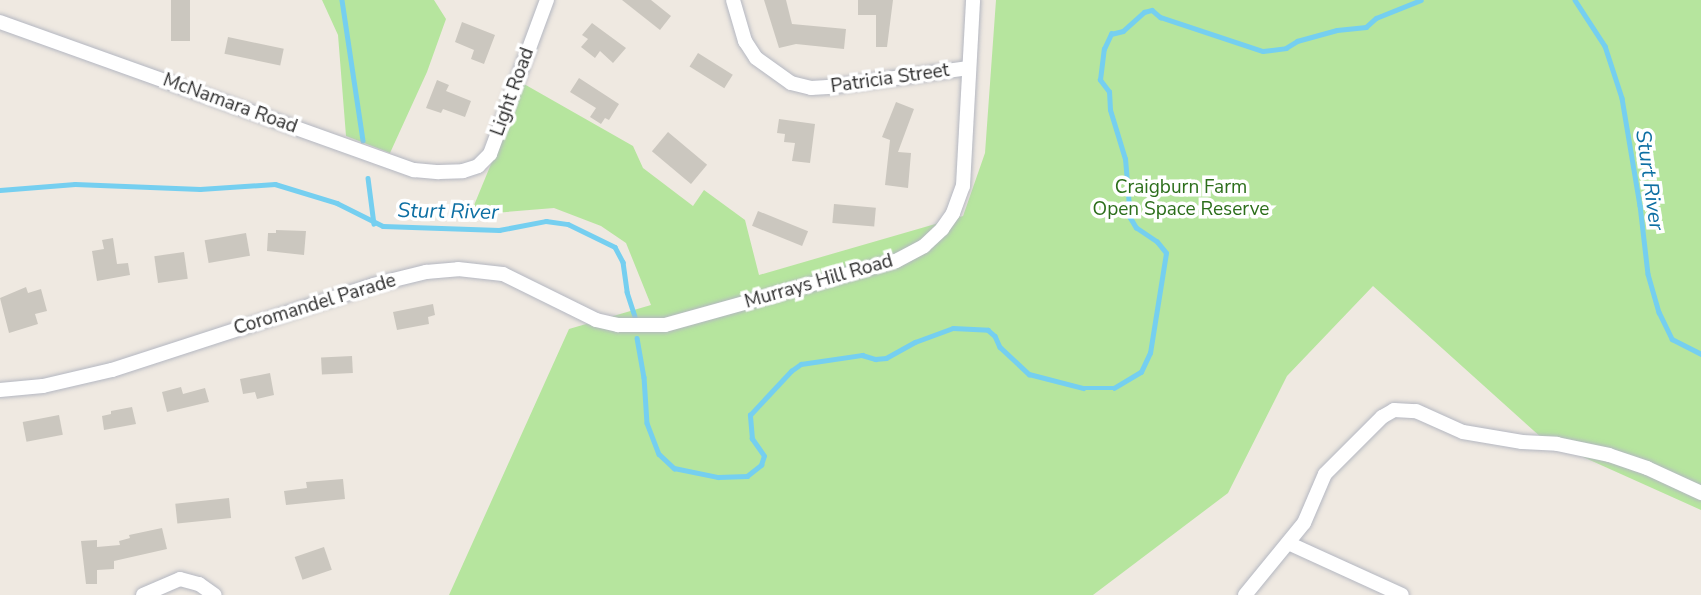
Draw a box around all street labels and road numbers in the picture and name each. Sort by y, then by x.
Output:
street label: Light Road [486,45,540,139]
street label: Patricia Street [829,59,951,99]
street label: McNamara Road [160,69,300,139]
street label: Murrays Hill Road [742,250,896,314]
street label: Coromandel Parade [231,269,399,341]

